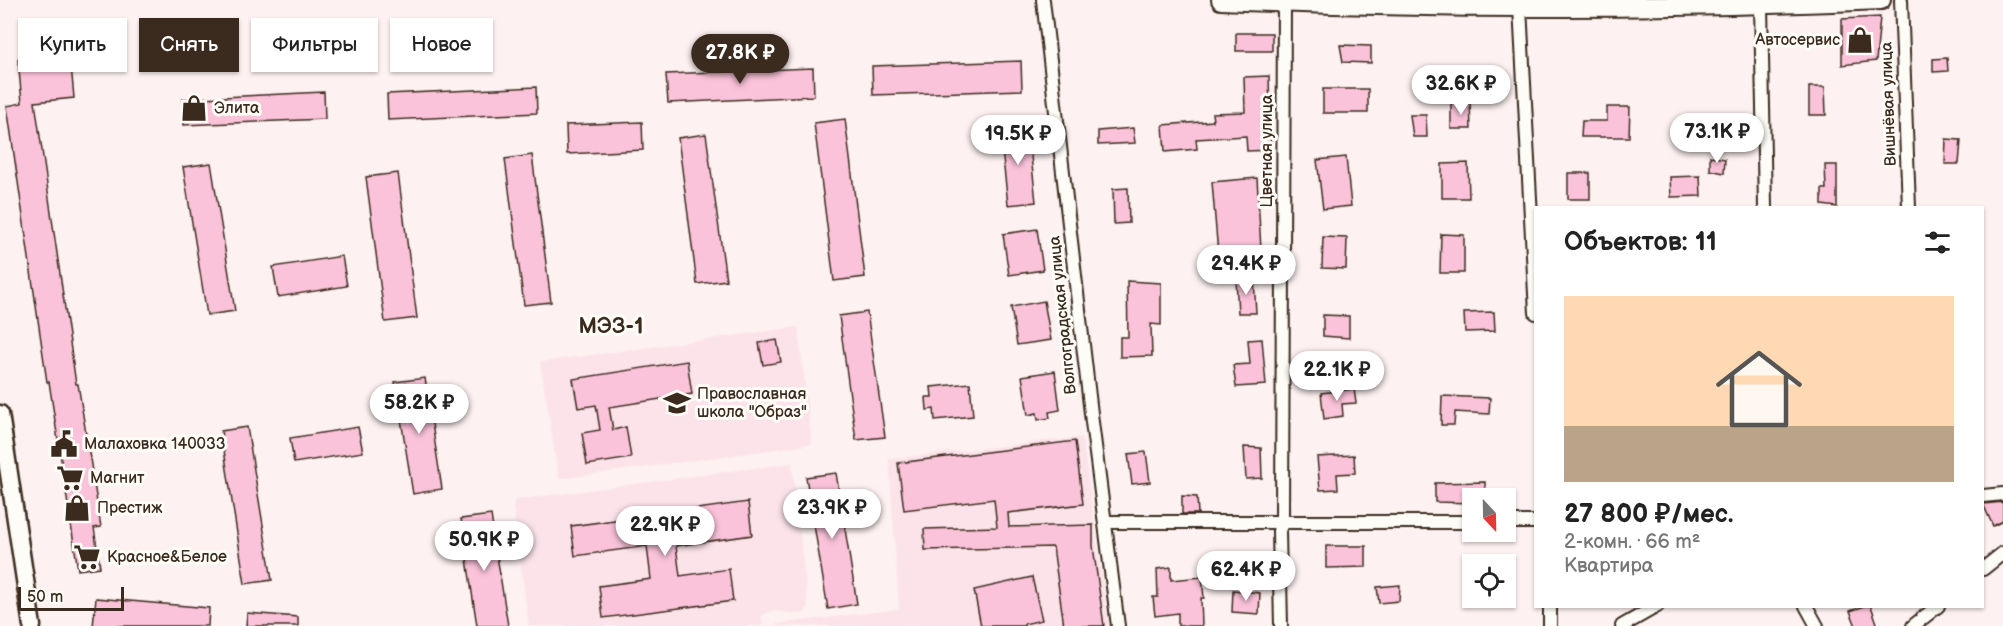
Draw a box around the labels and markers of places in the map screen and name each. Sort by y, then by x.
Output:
shop icon: Автосервис [1845,25,1875,55]
place label: Автосервис [1755,31,1840,50]
pin: 27.8K ₽ [685,34,795,85]
pin: 32.6K ₽ [1406,65,1516,116]
shop icon: Элита [179,93,209,123]
place label: Элита [214,99,260,118]
pin: 73.1K ₽ [1662,113,1772,164]
pin: 19.5K ₽ [963,115,1073,166]
pin: 29.4K ₽ [1191,245,1301,296]
pin: 22.1K ₽ [1282,351,1392,402]
pin: 58.2K ₽ [364,384,474,435]
place label: Православная школа "Образ" [697,385,807,422]
school or university icon: Православная школа "Образ" [662,388,692,418]
public building icon: Малаховка 140033 [49,429,79,459]
place label: Малаховка 140033 [84,435,226,454]
supermarket icon: Магнит [55,463,85,493]
place label: Магнит [90,469,145,488]
pin: 23.9K ₽ [777,489,887,540]
shop icon: Престиж [62,493,92,523]
place label: Престиж [97,499,163,518]
pin: 22.9K ₽ [610,506,720,557]
pin: 50.9K ₽ [429,521,539,572]
supermarket icon: Красное&Белое [72,542,102,572]
place label: Красное&Белое [107,548,227,567]
pin: 62.4K ₽ [1191,551,1301,602]

